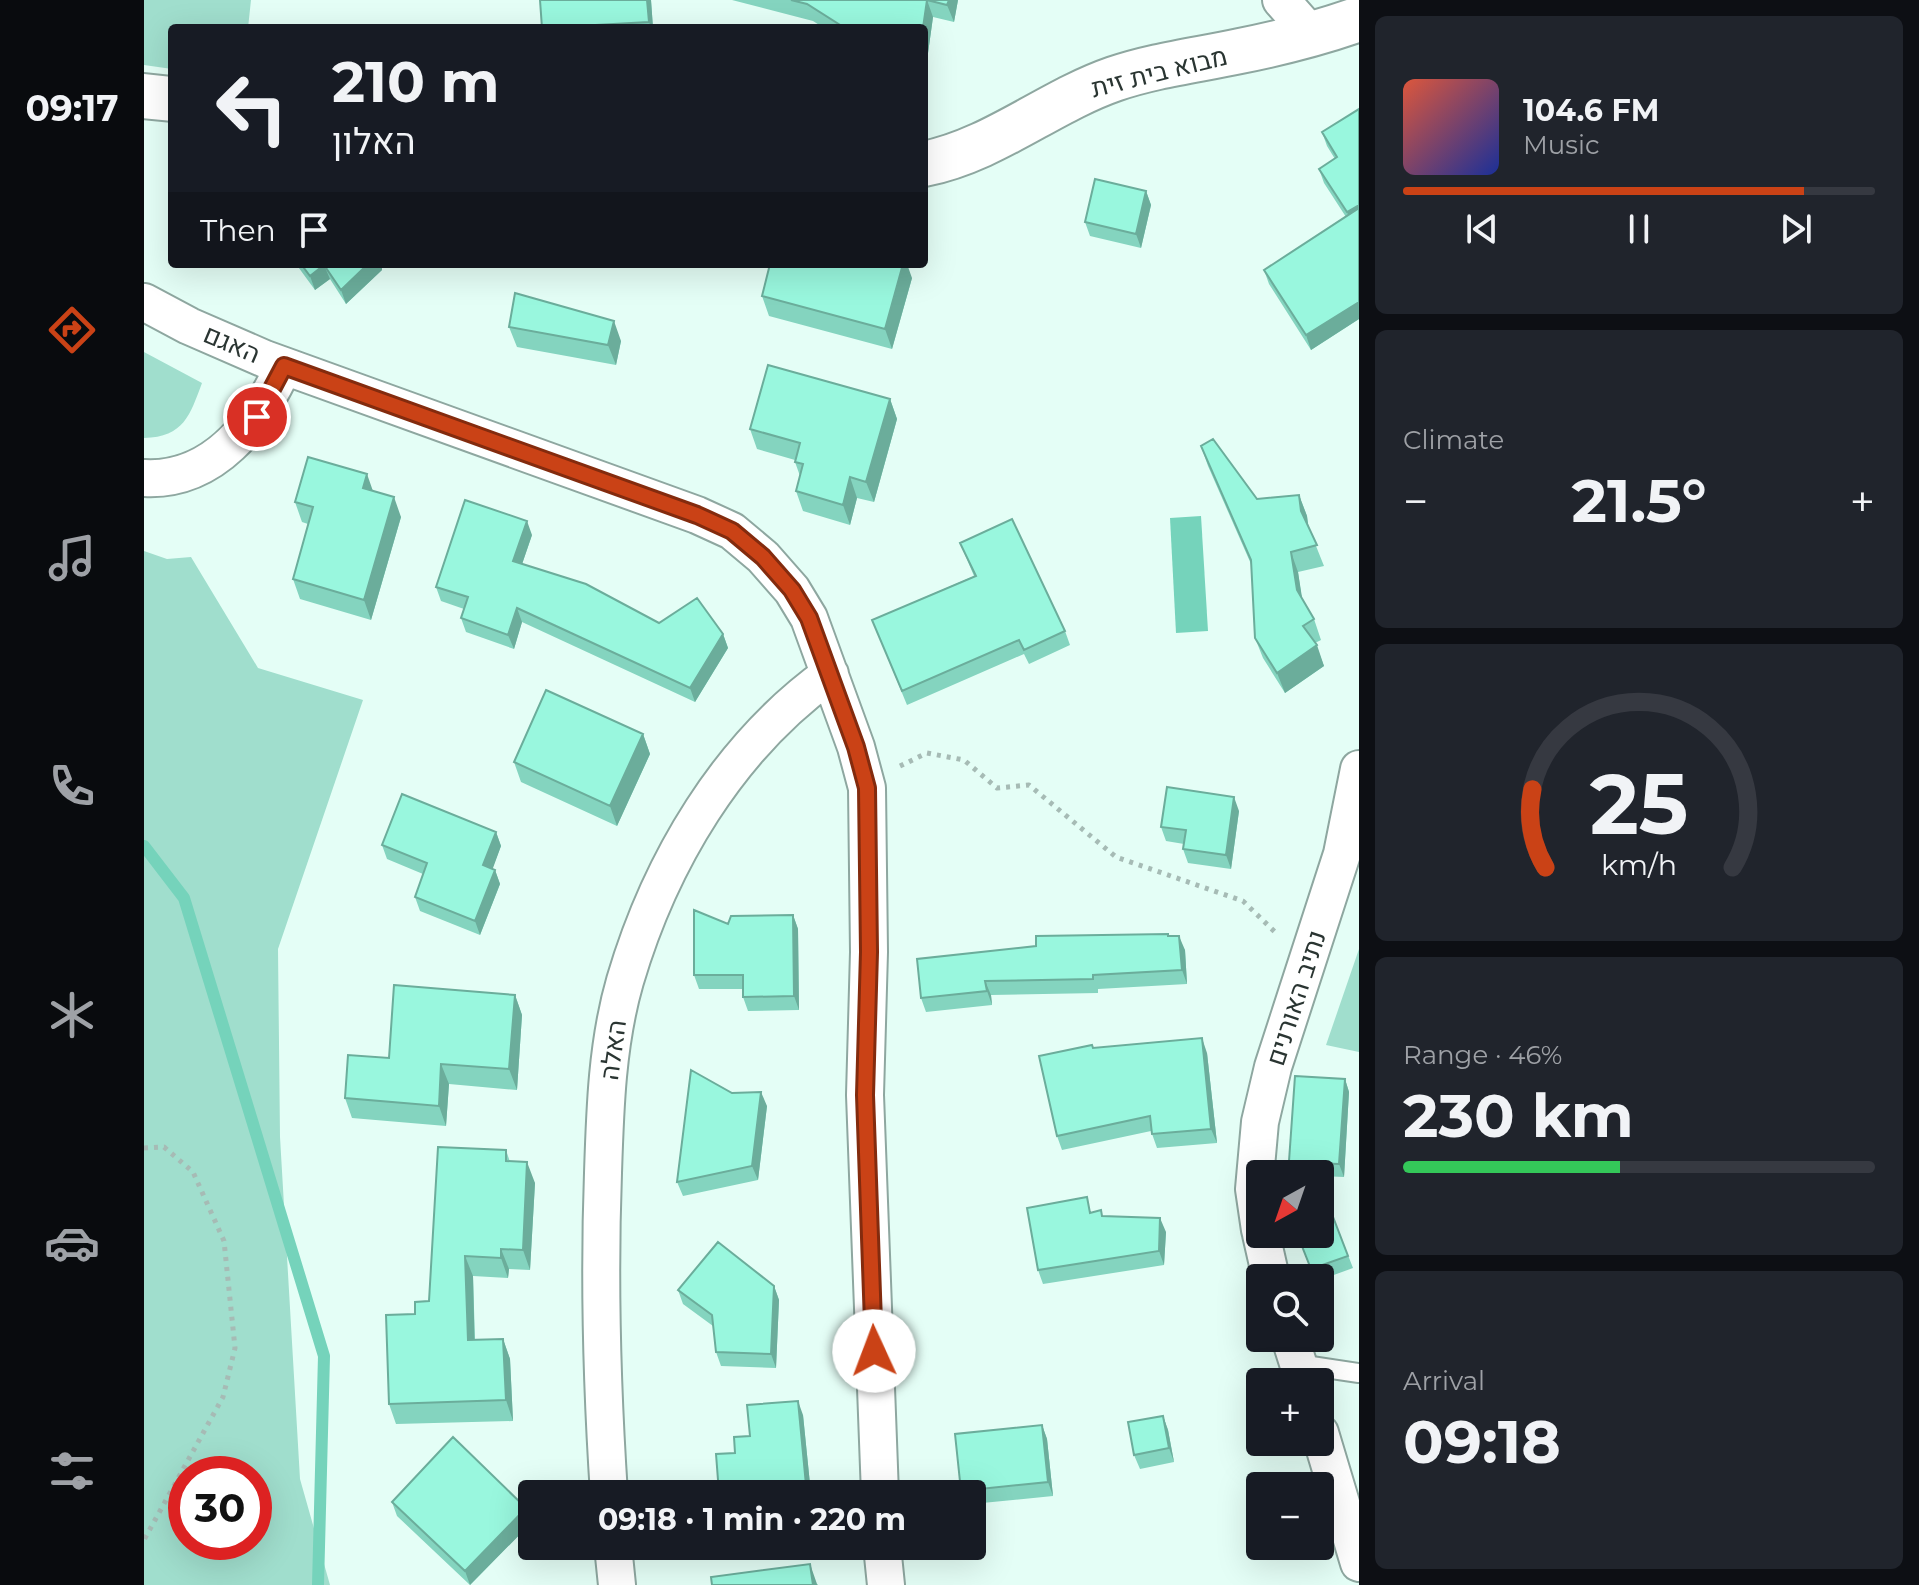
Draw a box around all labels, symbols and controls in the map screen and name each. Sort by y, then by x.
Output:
street label: מבוא בית זית [1088,40,1230,104]
text: 210 m [332,48,500,116]
icon: left [200,56,304,160]
text: 09:17 [25,86,119,130]
text: 104.6 FM [1523,92,1659,129]
text: האלון [332,119,416,163]
text: Music [1523,129,1600,161]
icon: previous [1460,207,1504,251]
icon: pause [1617,207,1661,251]
icon: next [1774,207,1818,251]
icon: arrive [292,208,336,252]
text: Then [200,212,276,249]
icon: directions [44,302,100,358]
street label: האגם [199,318,265,370]
pin [223,383,291,451]
icon: arrive [235,395,279,439]
text: Climate [1403,424,1504,456]
text: 21.5° [1571,464,1707,537]
text: − [1403,474,1428,528]
text: + [1850,474,1875,528]
icon: music [44,530,100,586]
text: 25 [1590,753,1688,855]
icon: phone [44,758,100,814]
text: km/h [1601,848,1677,883]
street label: נתיב האורנים [1259,926,1333,1070]
icon: climate [44,987,100,1043]
street label: האלה [593,1018,633,1082]
text: Range · 46% [1403,1039,1562,1071]
text: 230 km [1403,1079,1634,1152]
north arrow [1246,1160,1334,1248]
map controls [1246,1160,1334,1560]
icon: car [44,1215,100,1271]
button: search [1246,1264,1334,1352]
position arrow [832,1309,916,1393]
text: Arrival [1403,1365,1485,1397]
button: + [1246,1368,1334,1456]
text: 09:18 [1403,1405,1561,1478]
icon: filters [44,1443,100,1499]
speed limit sign: 30 [168,1456,272,1560]
button: − [1246,1472,1334,1560]
text: 09:18 · 1 min · 220 m [598,1501,906,1538]

